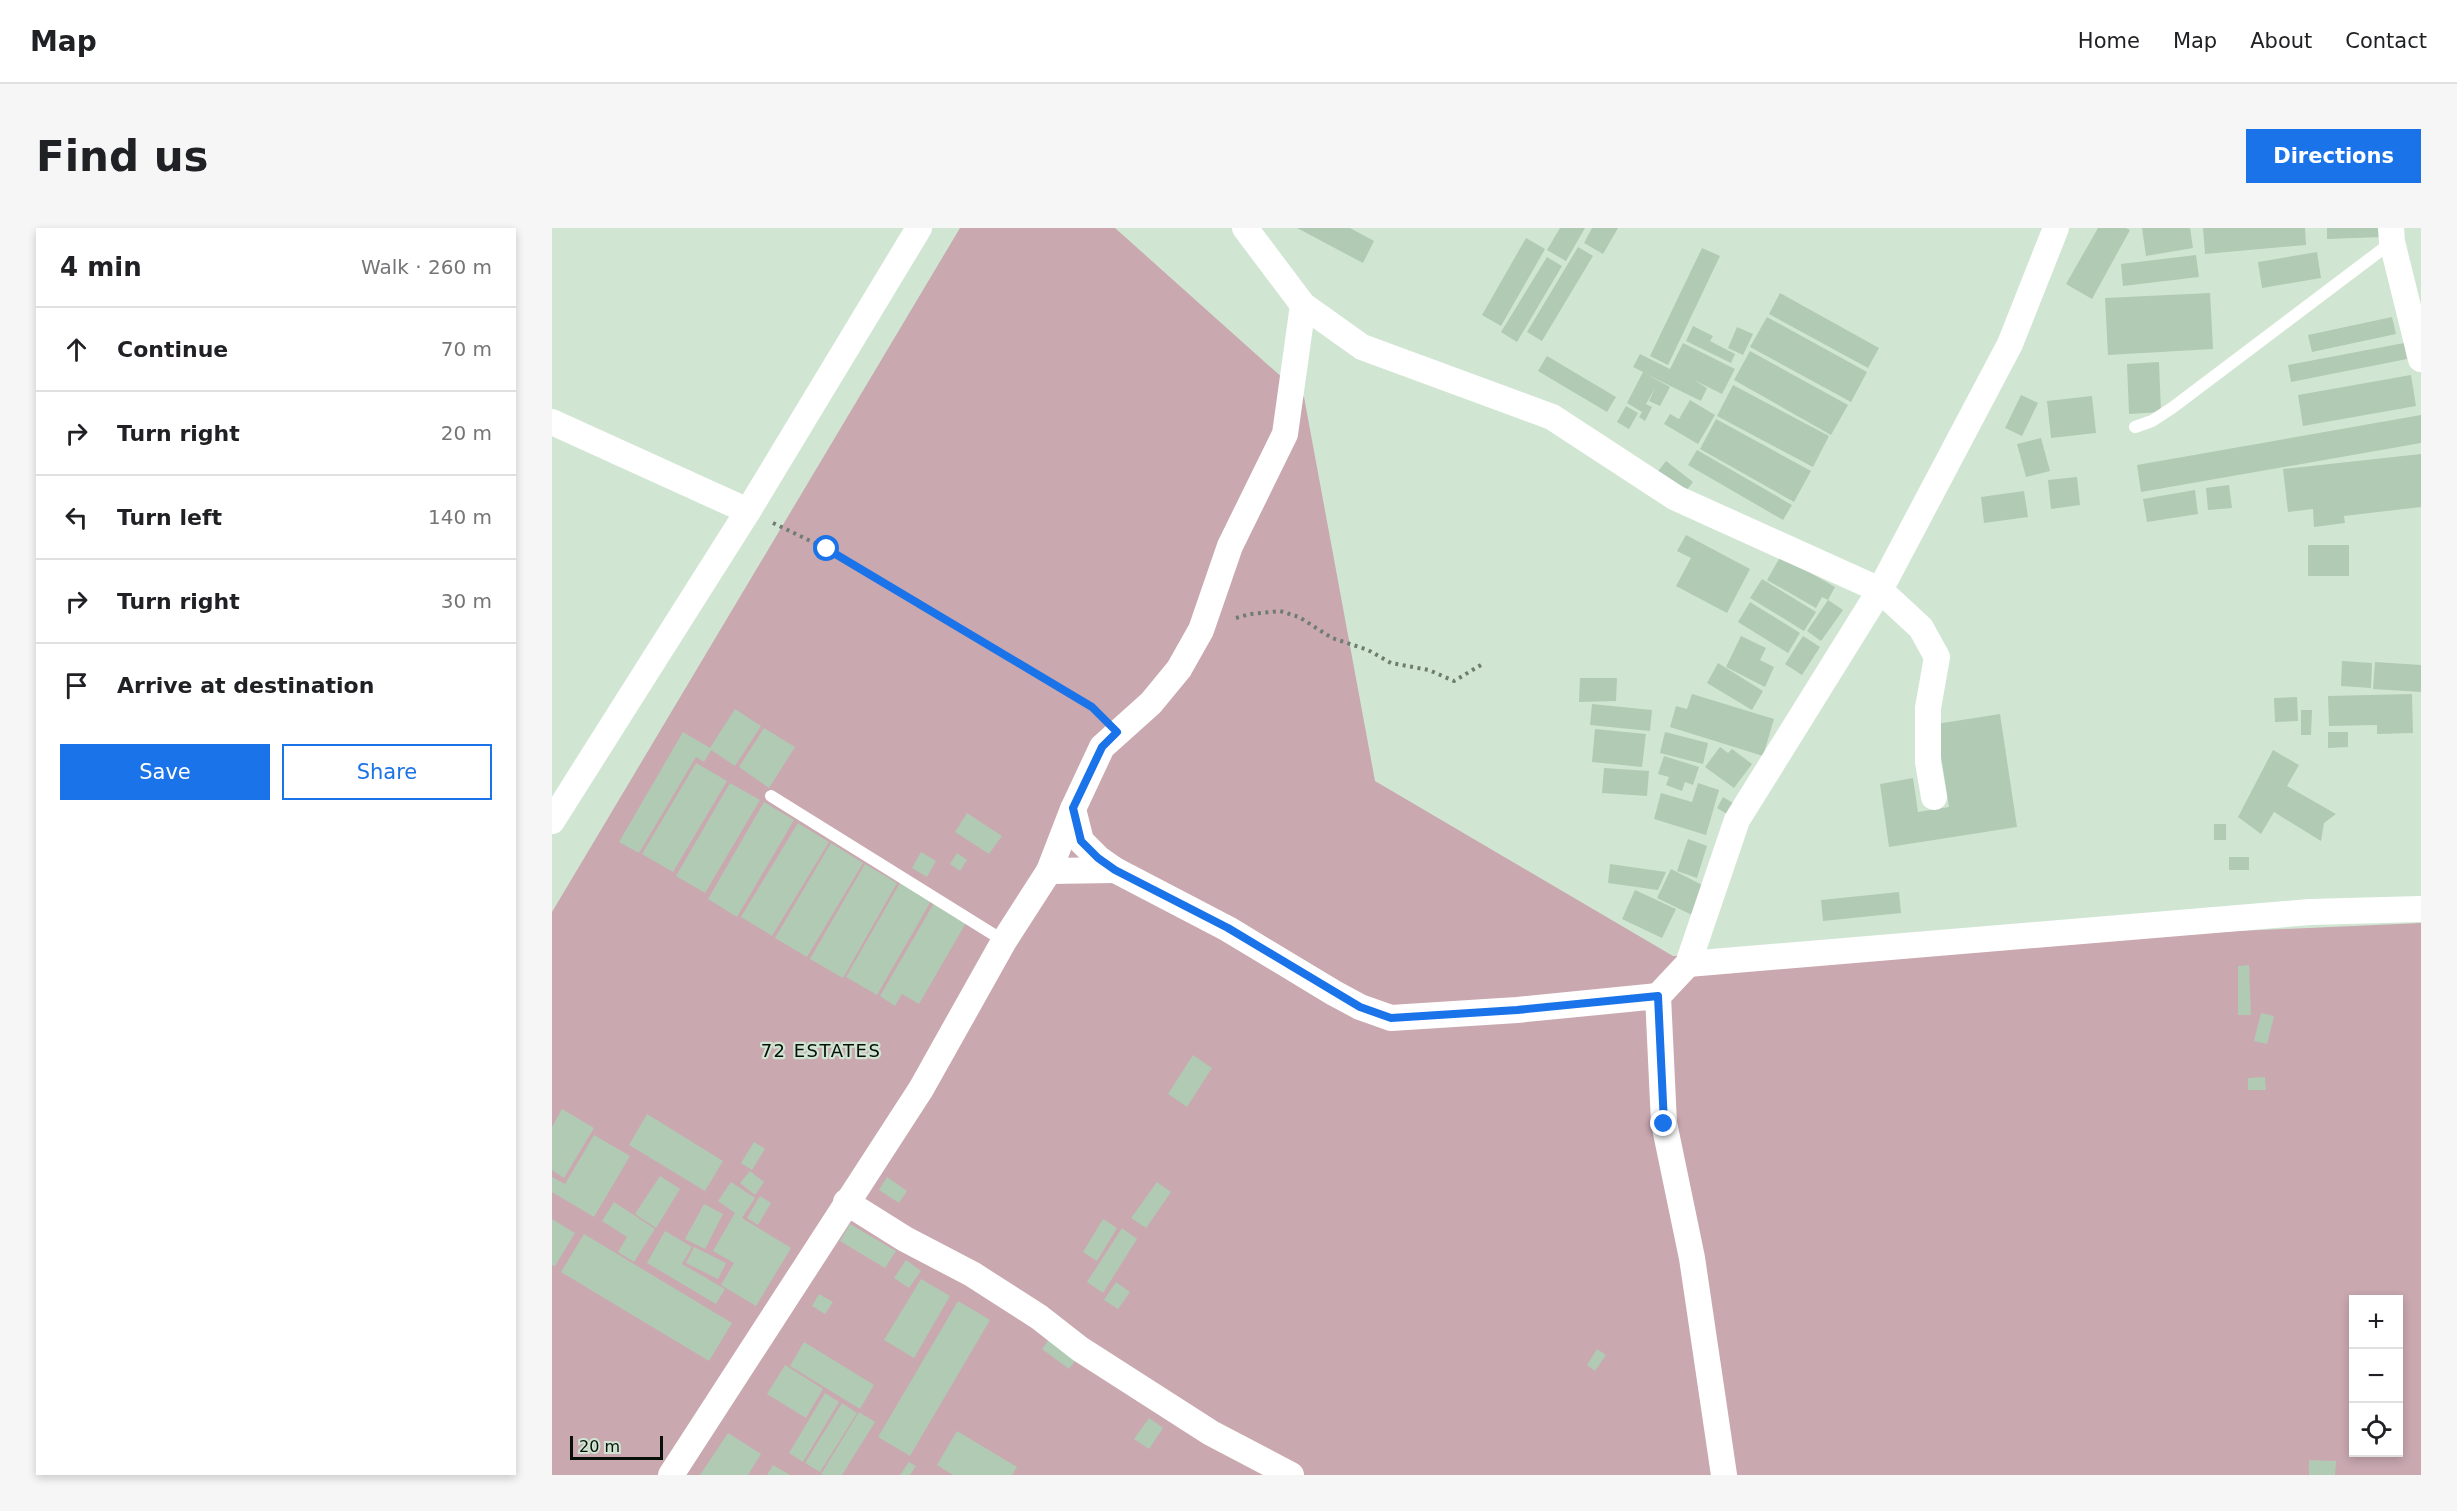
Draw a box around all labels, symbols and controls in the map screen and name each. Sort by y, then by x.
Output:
text: Map [30,25,97,58]
text: Home [2078,29,2140,53]
text: Map [2173,29,2217,53]
text: About [2250,29,2312,53]
text: Contact [2345,29,2427,53]
button: Directions [2246,129,2421,183]
text: Find us [36,132,209,181]
text: 4 min [60,252,142,282]
text: Walk · 260 m [361,255,492,279]
icon: ahead [60,333,93,366]
text: Continue [117,337,228,362]
text: 70 m [441,337,492,361]
icon: right [60,417,93,450]
text: Turn right [117,421,240,446]
text: 20 m [441,421,492,445]
icon: left [60,501,93,534]
text: Turn left [117,505,222,530]
text: 140 m [428,505,492,529]
route start [813,535,839,561]
icon: right [60,585,93,618]
text: Turn right [117,589,240,614]
text: 30 m [441,589,492,613]
icon: arrive [60,669,93,702]
text: Arrive at destination [117,673,374,698]
button: Save [60,744,270,800]
button: Share [282,744,492,800]
district label: 72 ESTATES [761,1040,881,1061]
route end [1650,1110,1676,1136]
map controls [2349,1295,2403,1457]
button: + [2349,1295,2403,1349]
button: − [2349,1349,2403,1403]
button: locate [2349,1403,2403,1457]
scale bar [570,1433,663,1460]
text: 20 m [579,1437,620,1456]

